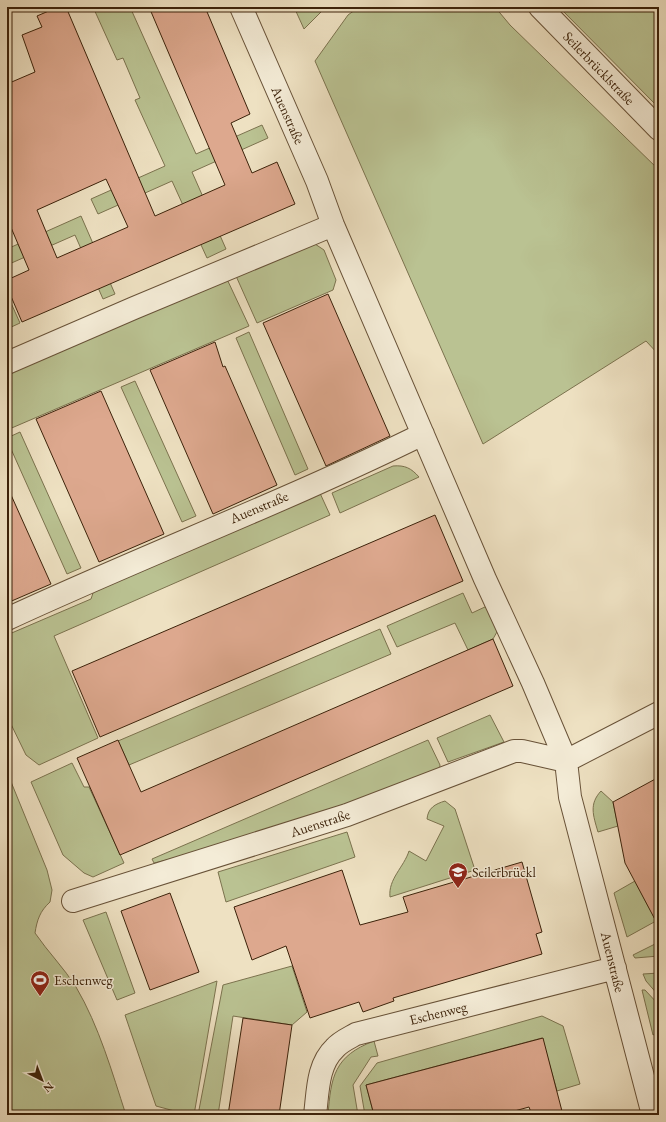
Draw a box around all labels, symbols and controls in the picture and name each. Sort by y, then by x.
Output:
street label: Seilerbrücklstraße [559,27,639,109]
street label: Auenstraße [267,82,309,147]
street label: Auenstraße [226,486,291,528]
street label: Auenstraße [287,805,353,841]
school or university icon: Seilerbrückl [447,861,469,889]
place label: Seilerbrückl [472,863,536,881]
street label: Auenstraße [597,929,629,995]
sports icon: Eschenweg [29,969,51,997]
place label: Eschenweg [54,971,114,989]
street label: Eschenweg [407,997,469,1029]
north arrow [22,1060,62,1100]
text: N [41,1079,57,1096]

